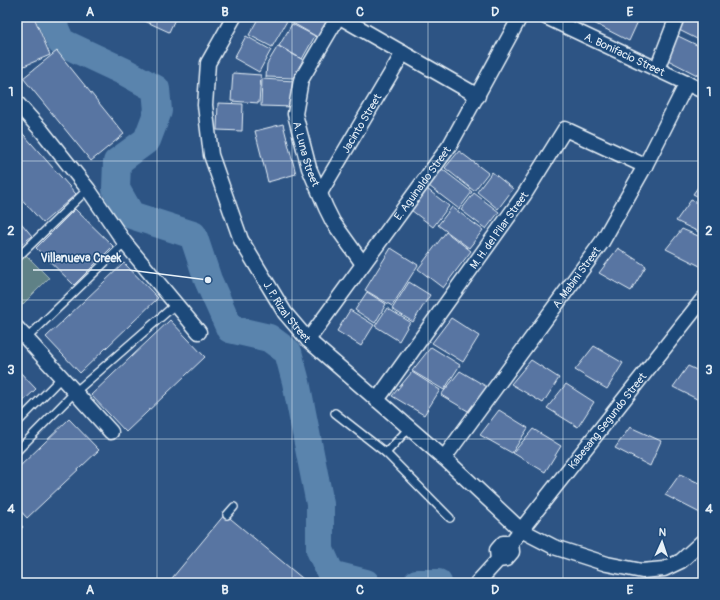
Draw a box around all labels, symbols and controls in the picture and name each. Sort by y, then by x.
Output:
text: A [86,4,95,20]
text: B [221,4,229,20]
text: C [356,4,364,20]
text: D [491,4,499,20]
text: E [627,4,634,20]
street label: A. Bonifacio Street [583,30,667,79]
text: 1 [8,84,14,100]
text: 1 [706,84,712,100]
street label: Jacinto Street [339,91,384,155]
street label: A. Luna Street [291,120,323,189]
street label: E. Aguinaldo Street [391,143,454,223]
street label: M. H. del Pilar Street [467,189,531,271]
text: 2 [7,223,15,239]
text: 2 [705,223,713,239]
street label: A. Mabini Street [550,244,603,310]
callout: Villanueva Creek [33,246,129,270]
text: Villanueva Creek [41,251,122,266]
street label: J. P. Rizal Street [261,279,314,345]
text: 3 [7,362,15,378]
text: 3 [705,362,713,378]
street label: Kabesang Segundo Street [565,369,649,472]
text: 4 [7,501,15,517]
text: 4 [705,501,713,517]
north arrow [642,522,682,562]
text: N [658,526,667,539]
text: A [86,582,95,598]
text: B [221,582,229,598]
text: C [356,582,364,598]
text: D [491,582,499,598]
text: E [627,582,634,598]

